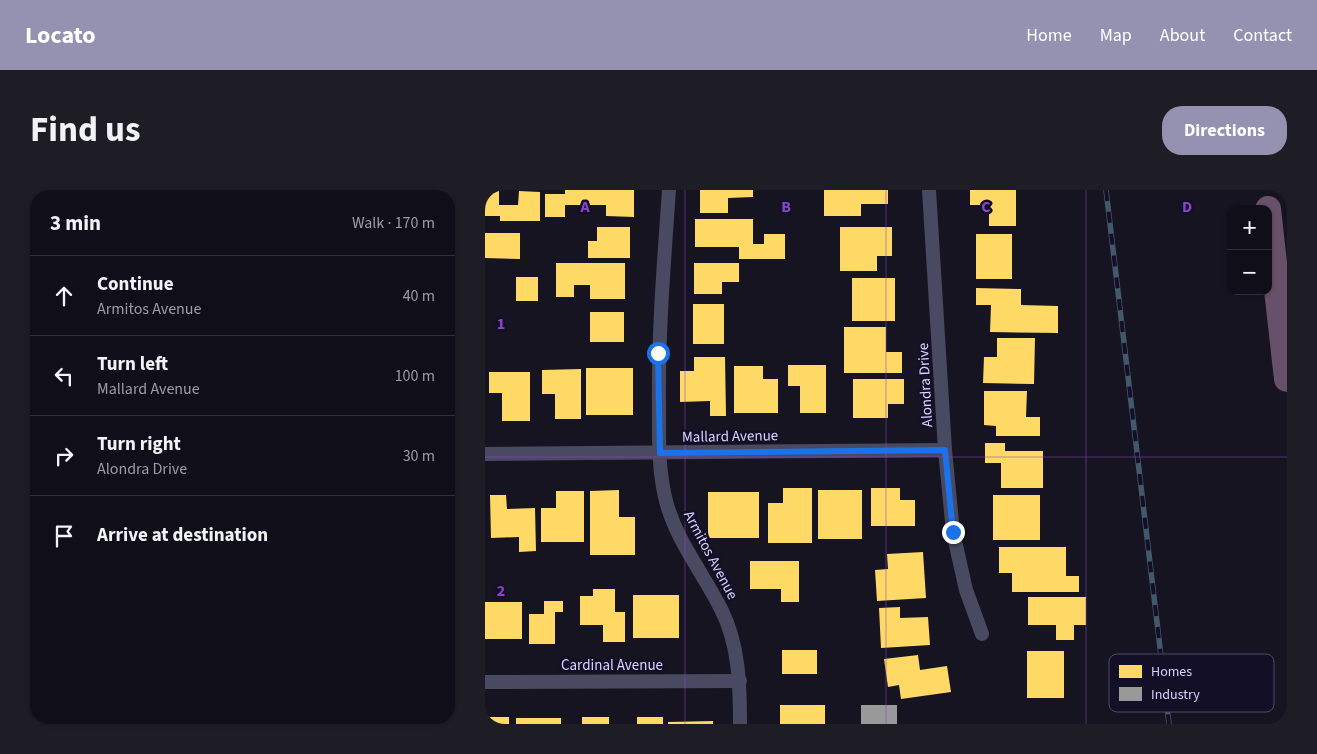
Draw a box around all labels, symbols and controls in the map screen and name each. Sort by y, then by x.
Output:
text: Locato [25,18,96,53]
text: Home [1026,23,1072,48]
text: Map [1100,23,1132,48]
text: About [1160,23,1205,48]
text: Contact [1233,23,1292,48]
text: Find us [30,105,140,155]
button: Directions [1162,106,1287,155]
text: A [579,196,590,218]
text: B [781,196,791,218]
text: C [981,196,991,218]
text: D [1182,196,1192,218]
map controls [1227,205,1272,295]
button: + [1227,205,1272,250]
text: 3 min [50,208,101,238]
text: Walk · 170 m [352,212,435,234]
button: − [1227,250,1272,295]
text: Continue [97,271,174,298]
icon: ahead [50,282,78,310]
text: 40 m [403,285,435,307]
text: Armitos Avenue [97,298,201,320]
text: 1 [497,313,505,335]
route start [647,342,670,365]
street label: Alondra Drive [913,342,938,428]
text: Turn left [97,351,168,378]
icon: left [50,362,78,390]
text: 100 m [395,365,435,387]
text: Mallard Avenue [97,378,200,400]
street label: Mallard Avenue [682,425,778,448]
text: Turn right [97,431,181,458]
icon: right [50,442,78,470]
text: 30 m [403,445,435,467]
text: Alondra Drive [97,458,187,480]
street label: Armitos Avenue [678,507,743,603]
route end [942,521,965,544]
icon: arrive [50,522,78,550]
text: Arrive at destination [97,522,268,549]
text: 2 [497,580,505,602]
legend [1109,654,1274,712]
street label: Cardinal Avenue [561,655,663,676]
text: Homes [1151,662,1192,682]
text: Industry [1151,685,1200,705]

